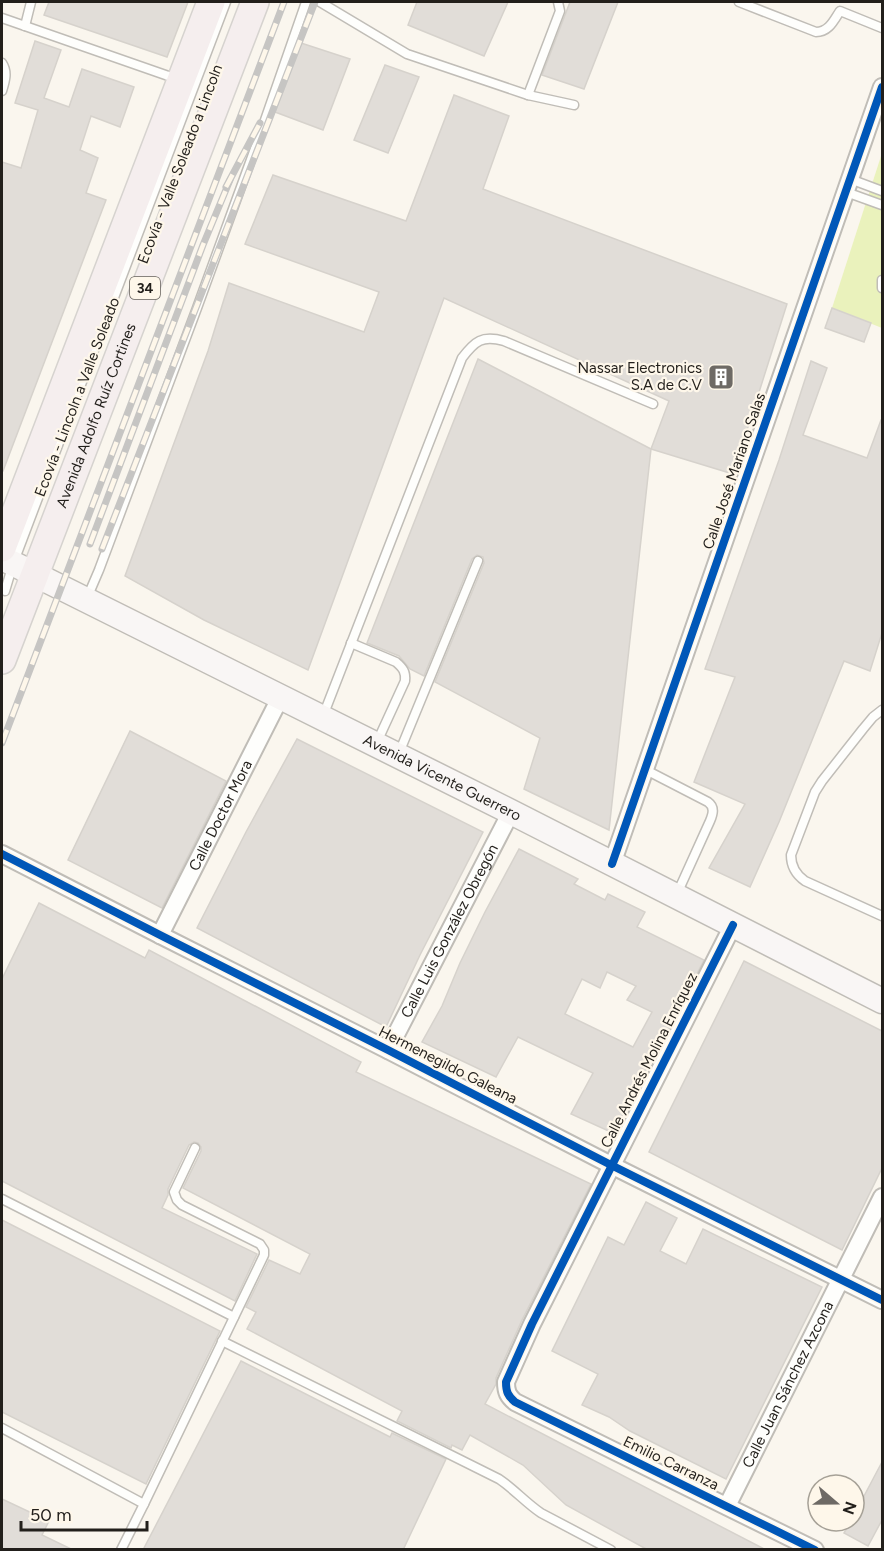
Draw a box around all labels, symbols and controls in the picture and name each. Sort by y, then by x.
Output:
street label: Ecovía - Valle Soleado a Lincoln [134,62,226,266]
road number: 34 [130,277,160,299]
street label: Ecovía - Lincoln a Valle Soleado [31,295,123,499]
street label: Avenida Adolfo Ruíz Cortines [52,321,140,510]
place label: Nassar Electronics S.A de C.V [577,359,703,394]
building icon: Nassar Electronics S.A de C.V [706,362,736,392]
street label: Calle José Mariano Salas [699,390,769,552]
street label: Avenida Vicente Guerrero [360,731,524,825]
street label: Calle Doctor Mora [185,757,256,874]
street label: Calle Luis González Obregón [397,841,502,1021]
street label: Calle Andrés Molina Enríquez [597,969,701,1151]
street label: Hermenegildo Galeana [376,1022,520,1108]
street label: Calle Juan Sánchez Azcona [739,1298,837,1471]
street label: Emilio Carranza [620,1432,722,1494]
north arrow [806,1473,866,1533]
scale bar [21,1494,147,1532]
text: N [839,1499,861,1517]
text: 50 m [30,1504,72,1526]

